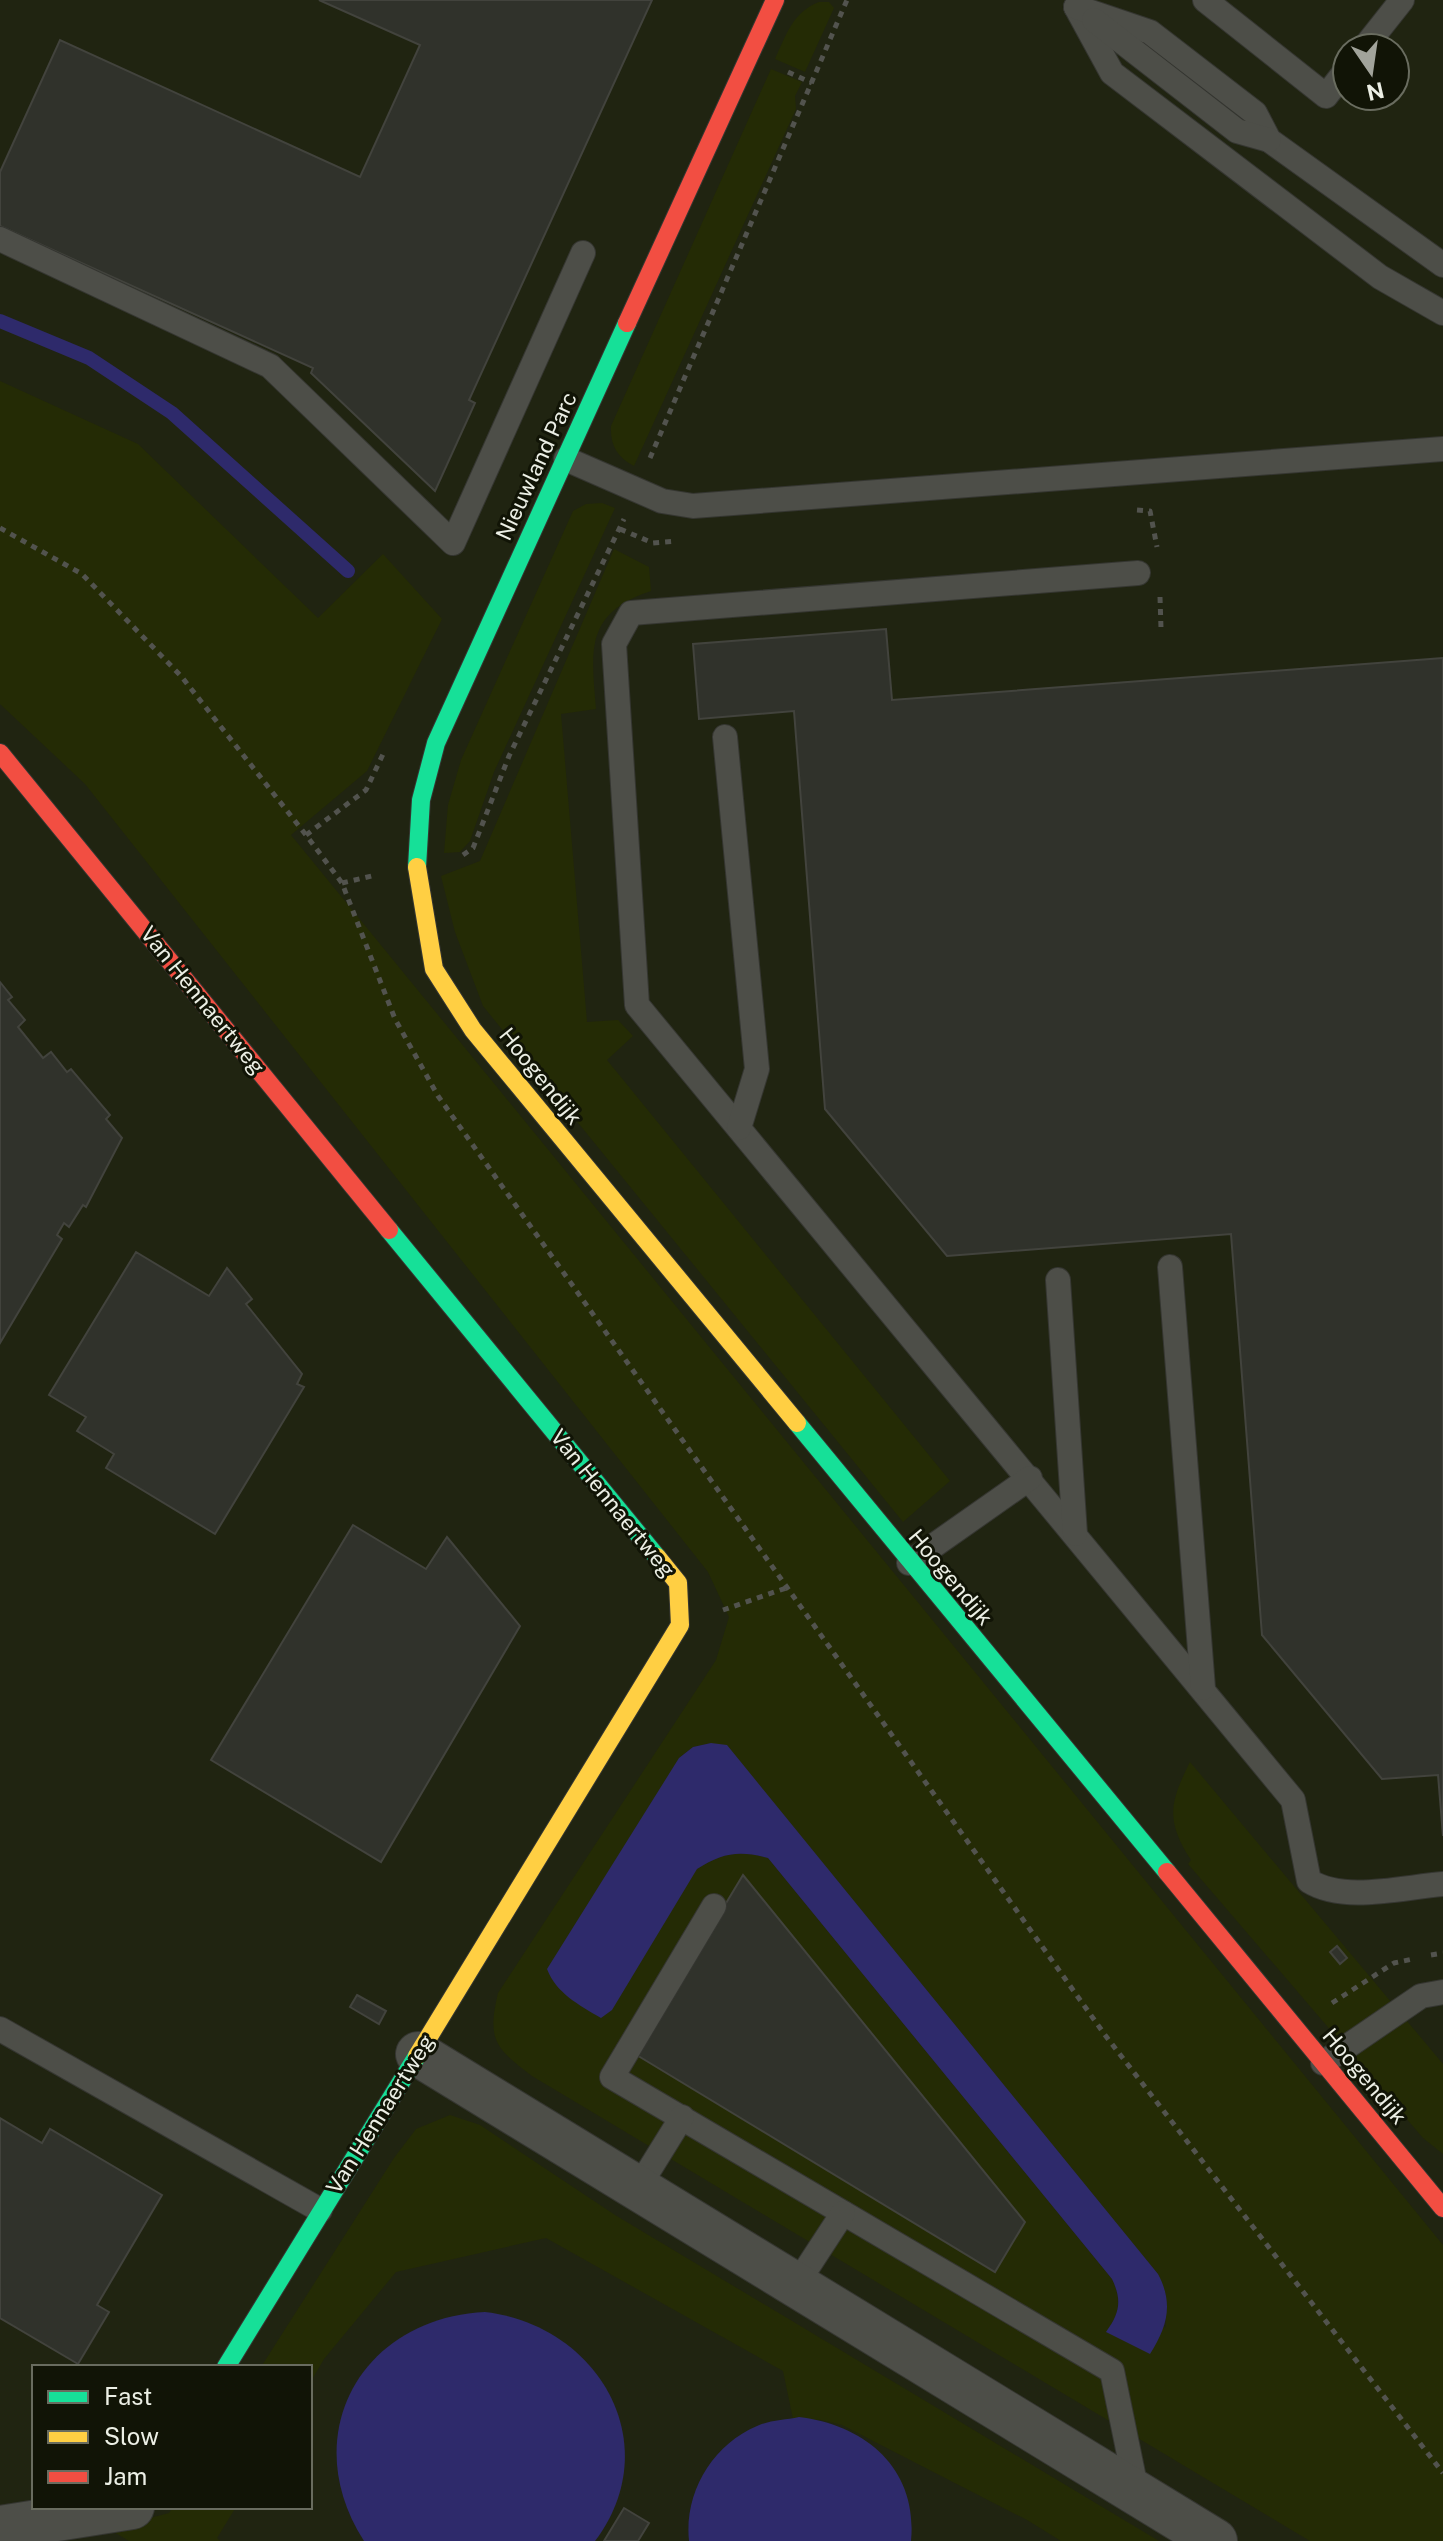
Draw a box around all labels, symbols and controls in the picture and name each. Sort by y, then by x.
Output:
north arrow [1331,32,1411,112]
text: N [1364,77,1387,106]
street label: Nieuwland Parc [490,388,582,544]
street label: Van Hennaertweg [135,921,271,1079]
street label: Hoogendijk [494,1022,588,1130]
street label: Van Hennaertweg [545,1424,681,1582]
street label: Hoogendijk [903,1524,999,1630]
street label: Hoogendijk [1317,2023,1413,2129]
street label: Van Hennaertweg [320,2029,440,2199]
legend [32,2365,312,2509]
text: Fast [104,2382,152,2410]
text: Slow [104,2422,159,2450]
text: Jam [104,2462,147,2490]

